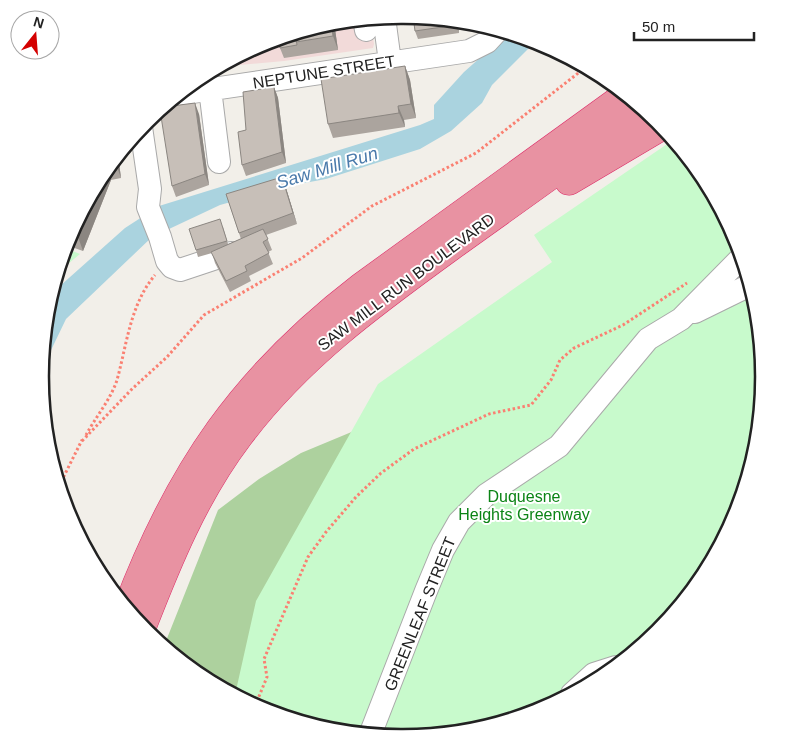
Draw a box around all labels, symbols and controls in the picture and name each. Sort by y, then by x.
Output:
north arrow [10,10,60,60]
scale bar [634,10,754,42]
text: N [32,13,46,32]
text: 50 m [642,18,675,35]
street label: NEPTUNE STREET [252,52,397,92]
water label: Saw Mill Run [274,143,380,193]
street label: SAW MILL RUN BOULEVARD [314,210,498,354]
park label: Duquesne Heights Greenway [458,488,590,523]
street label: GREENLEAF STREET [381,534,459,693]

